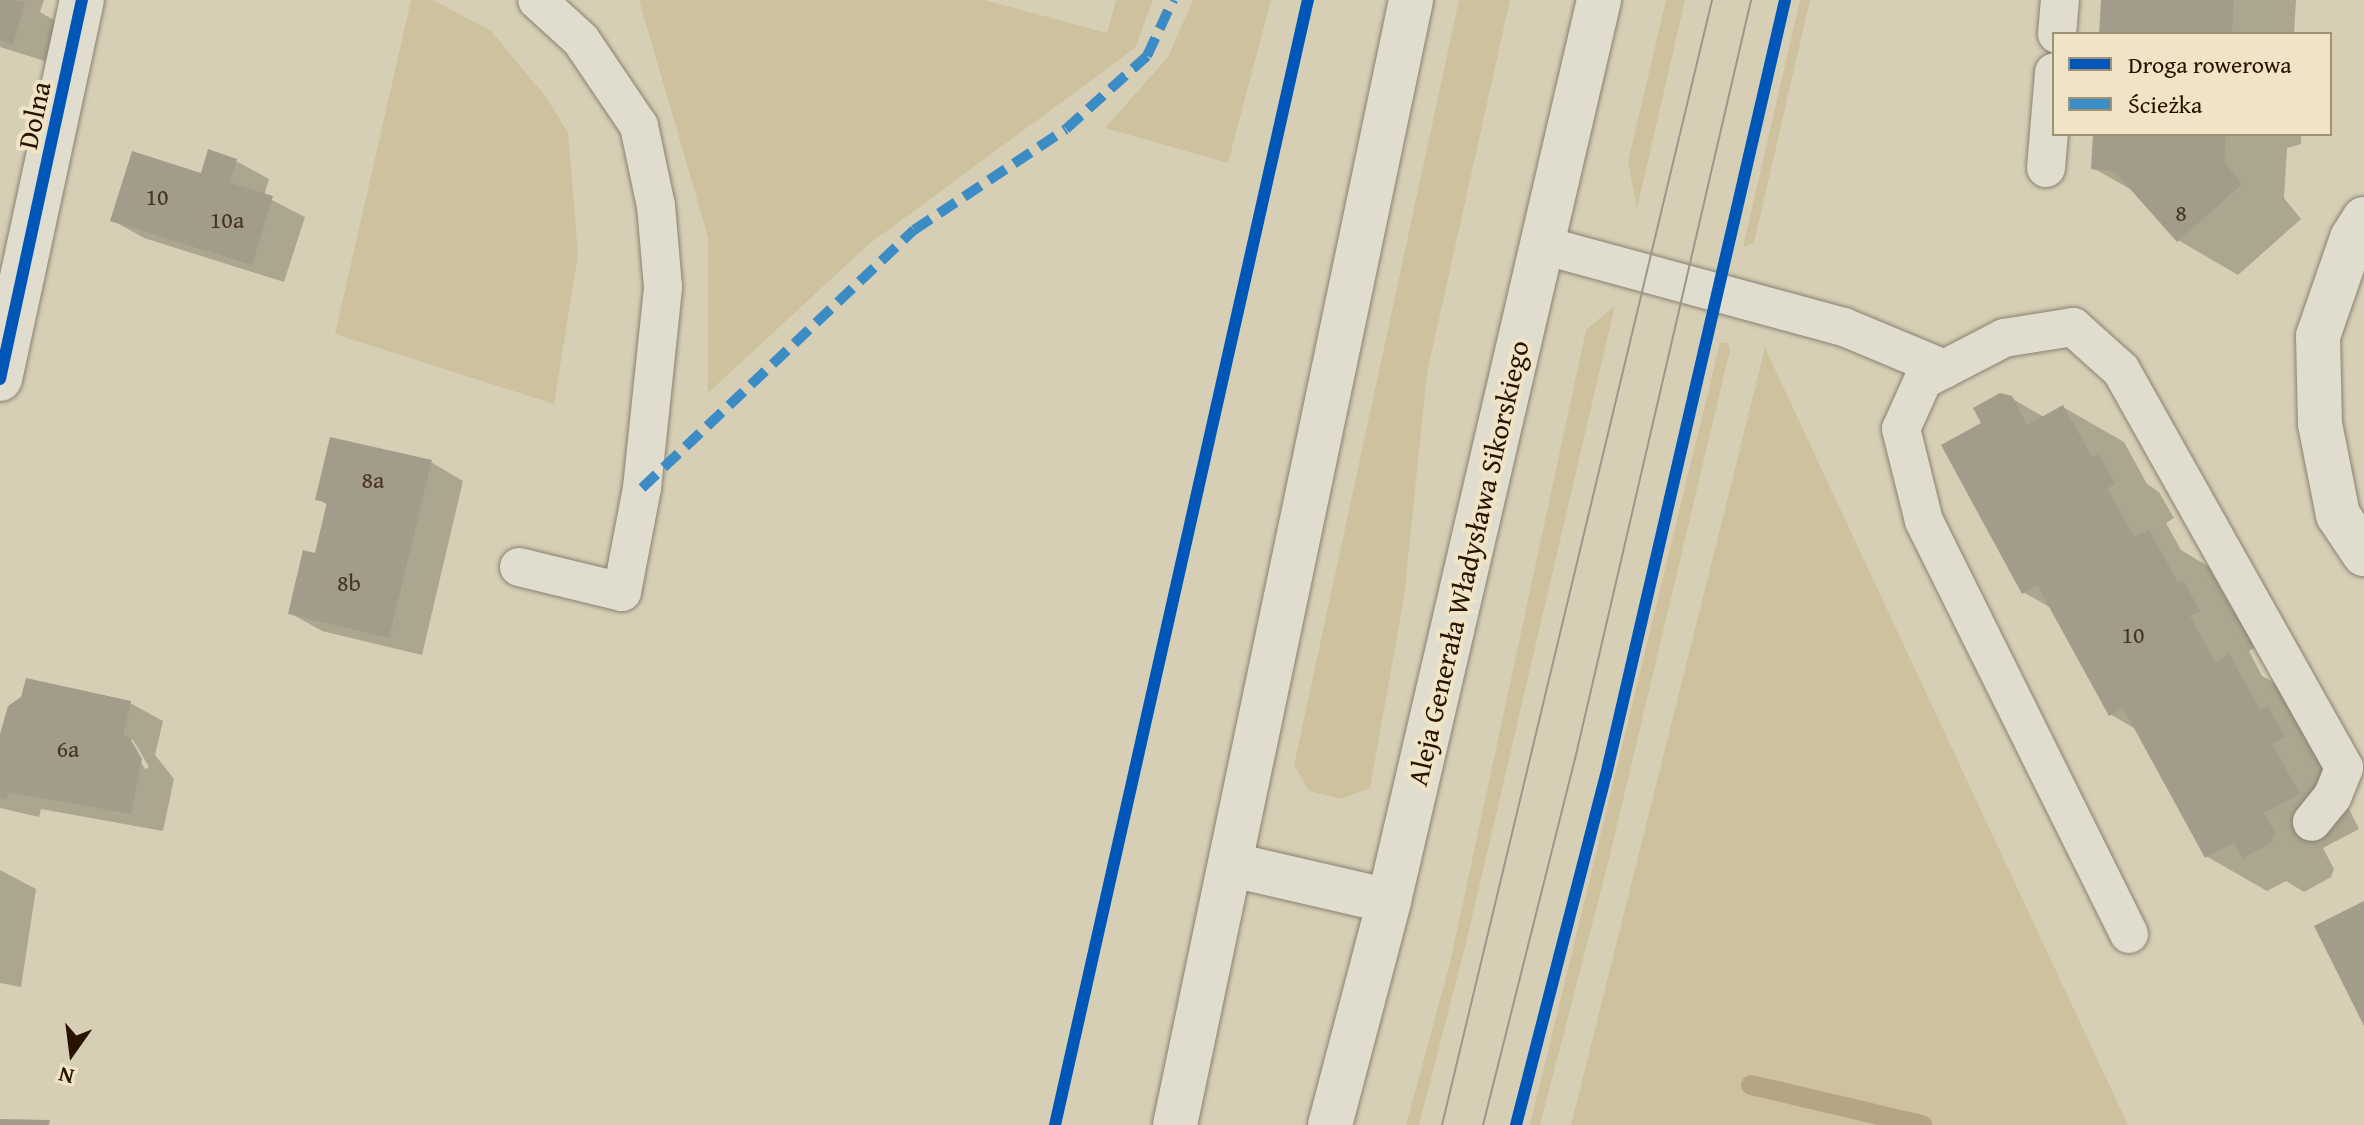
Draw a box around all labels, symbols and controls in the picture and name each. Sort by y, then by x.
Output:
legend [2052,32,2332,136]
text: Droga rowerowa [2128,47,2292,82]
street label: Dolna [10,78,58,152]
text: Ścieżka [2128,87,2202,122]
house number: 10 [145,183,169,211]
house number: 8 [2175,199,2187,227]
house number: 10a [210,206,244,234]
street label: Aleja Generała Władysława Sikorskiego [1400,337,1536,789]
house number: 8a [362,466,384,494]
house number: 8b [337,569,361,597]
house number: 10 [2121,621,2145,649]
house number: 6a [57,735,79,763]
north arrow [32,1013,112,1093]
text: N [55,1059,77,1094]

